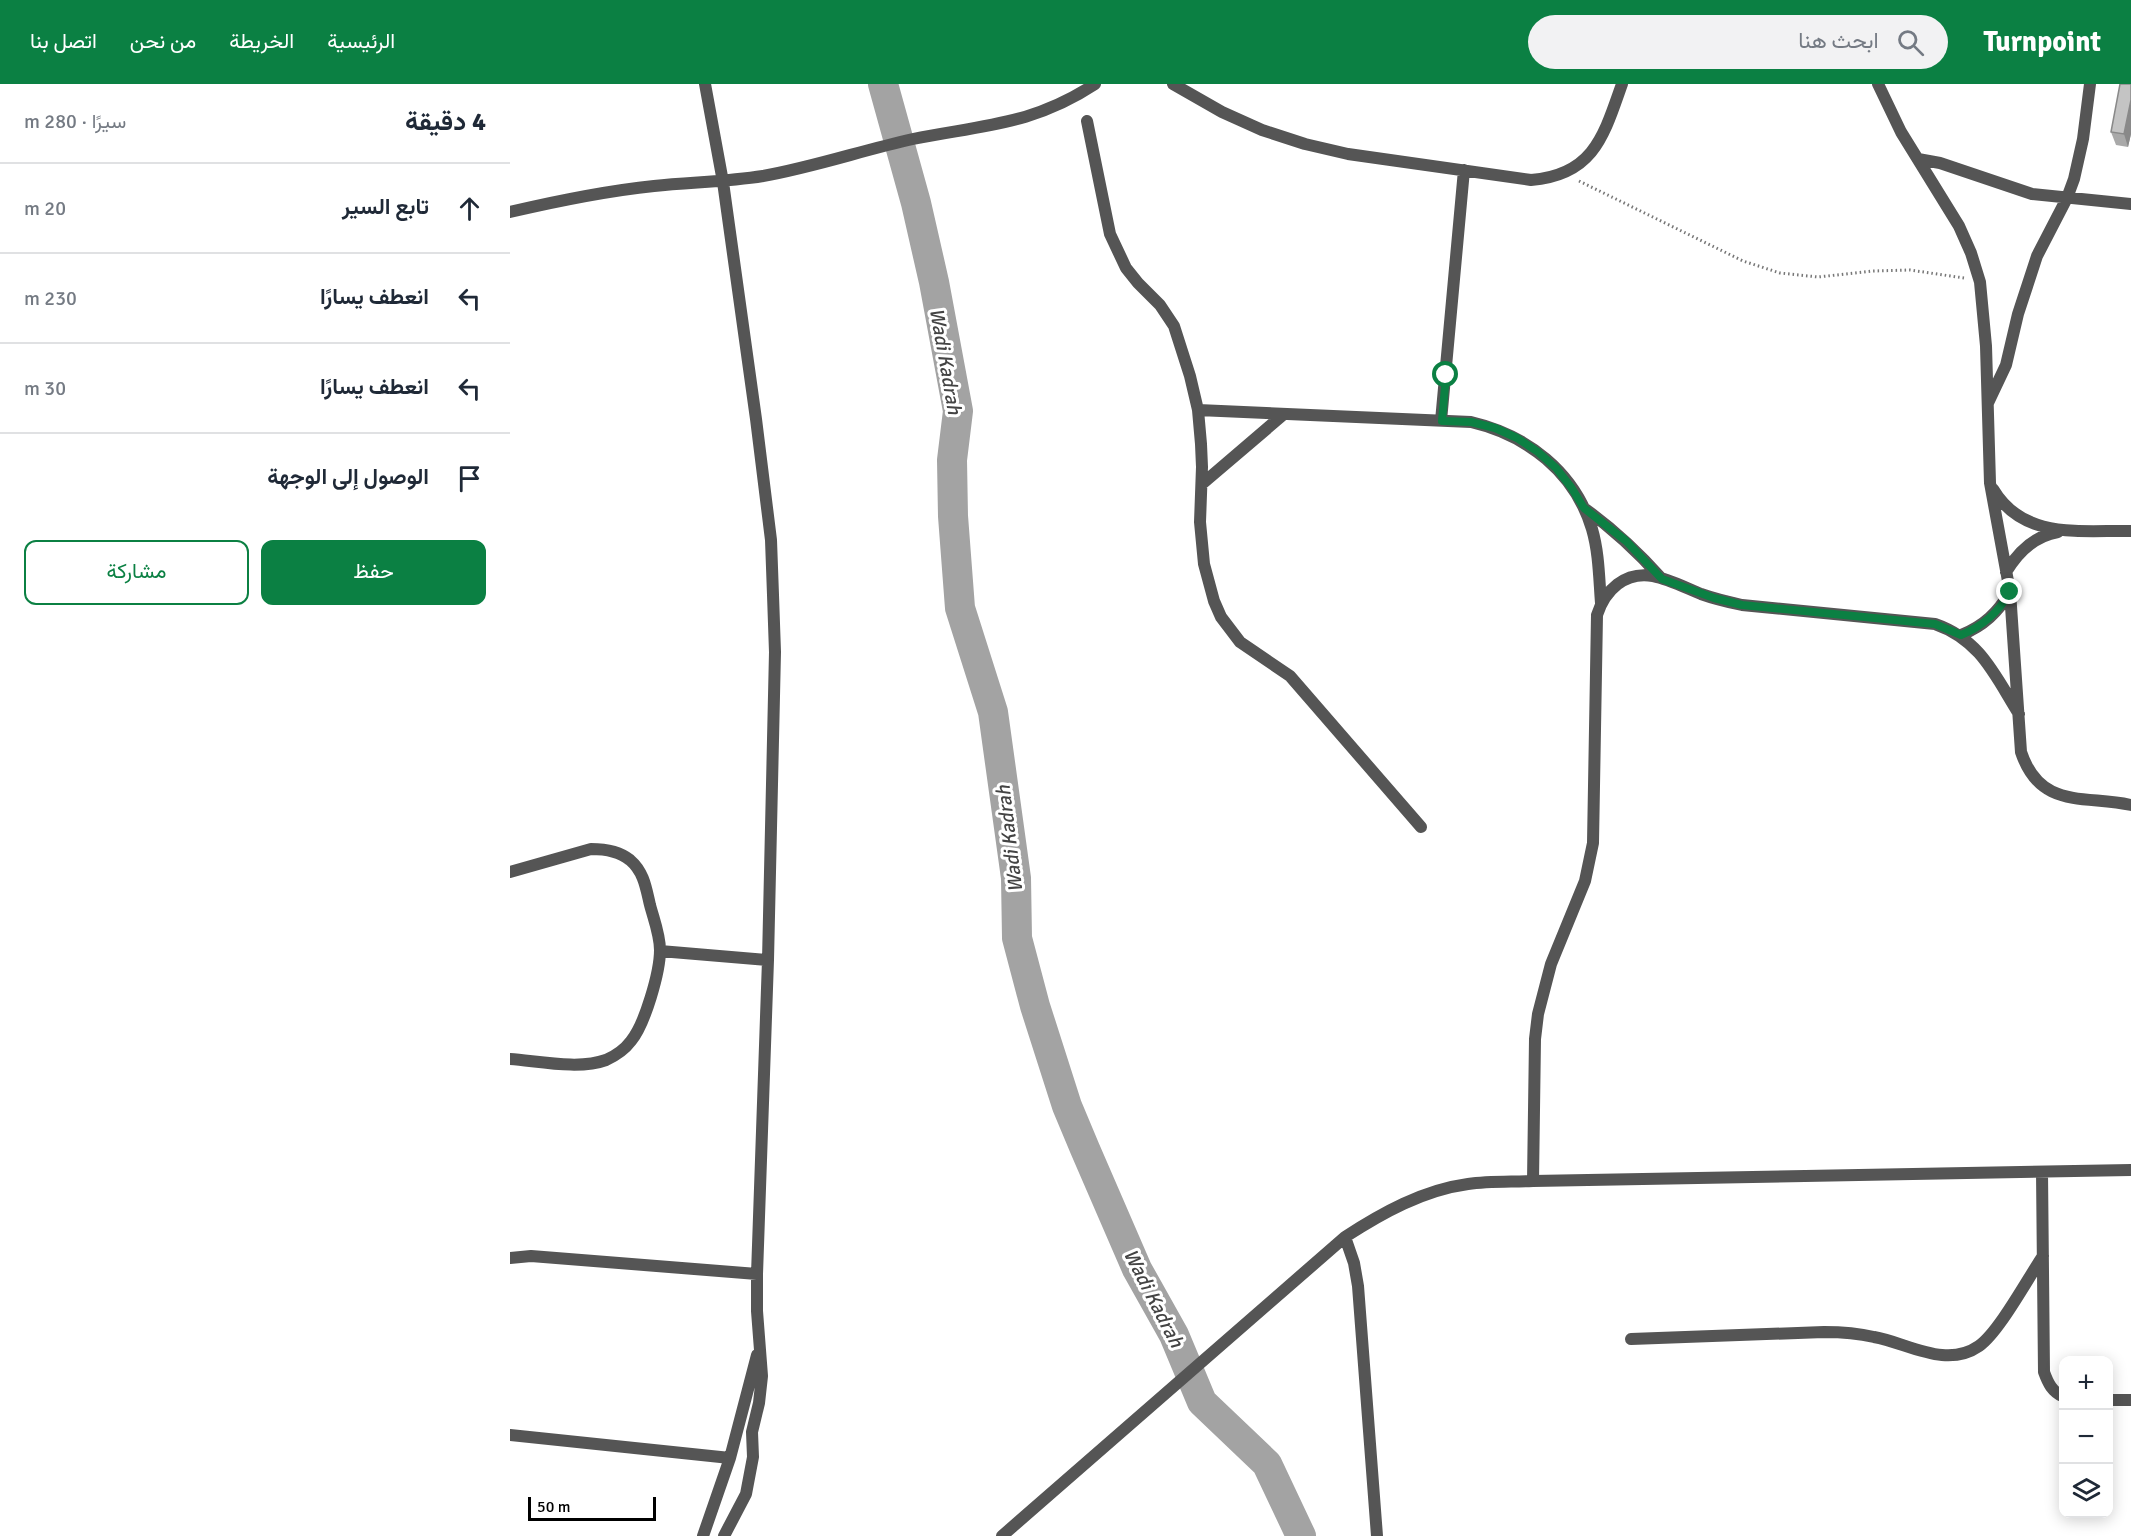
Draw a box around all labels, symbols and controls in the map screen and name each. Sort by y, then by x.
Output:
search box [1528,15,1948,69]
text: Turnpoint [1984,25,2101,59]
icon: search [1894,26,1927,59]
text: ابحث هنا [1798,27,1879,54]
text: اتصل بنا [30,28,97,54]
text: من نحن [130,28,196,54]
text: الخريطة [229,28,294,54]
text: الرئيسية [327,28,395,54]
text: 4 دقيقة [405,106,486,138]
text: سيرًا · 280 m [24,109,126,134]
icon: ahead [453,192,486,225]
text: تابع السير [342,193,429,220]
text: 20 m [24,196,66,221]
icon: left [453,282,486,315]
text: انعطف يسارًا [320,283,429,310]
text: 230 m [24,286,77,311]
water label: Wadi Kadrah [924,306,967,417]
route start [1432,361,1458,387]
icon: left [453,372,486,405]
text: انعطف يسارًا [320,373,429,400]
text: 30 m [24,376,66,401]
icon: arrive [453,462,486,495]
text: الوصول إلى الوجهة [267,463,429,490]
button: مشاركة [24,540,249,605]
button: حفظ [261,540,486,605]
route end [1996,578,2022,604]
water label: Wadi Kadrah [990,783,1028,894]
water label: Wadi Kadrah [1118,1245,1190,1353]
map controls [2059,1356,2113,1518]
button: + [2059,1356,2113,1410]
button: − [2059,1410,2113,1464]
button: layers [2059,1464,2113,1518]
scale bar [528,1494,656,1522]
text: 50 m [537,1497,571,1517]

